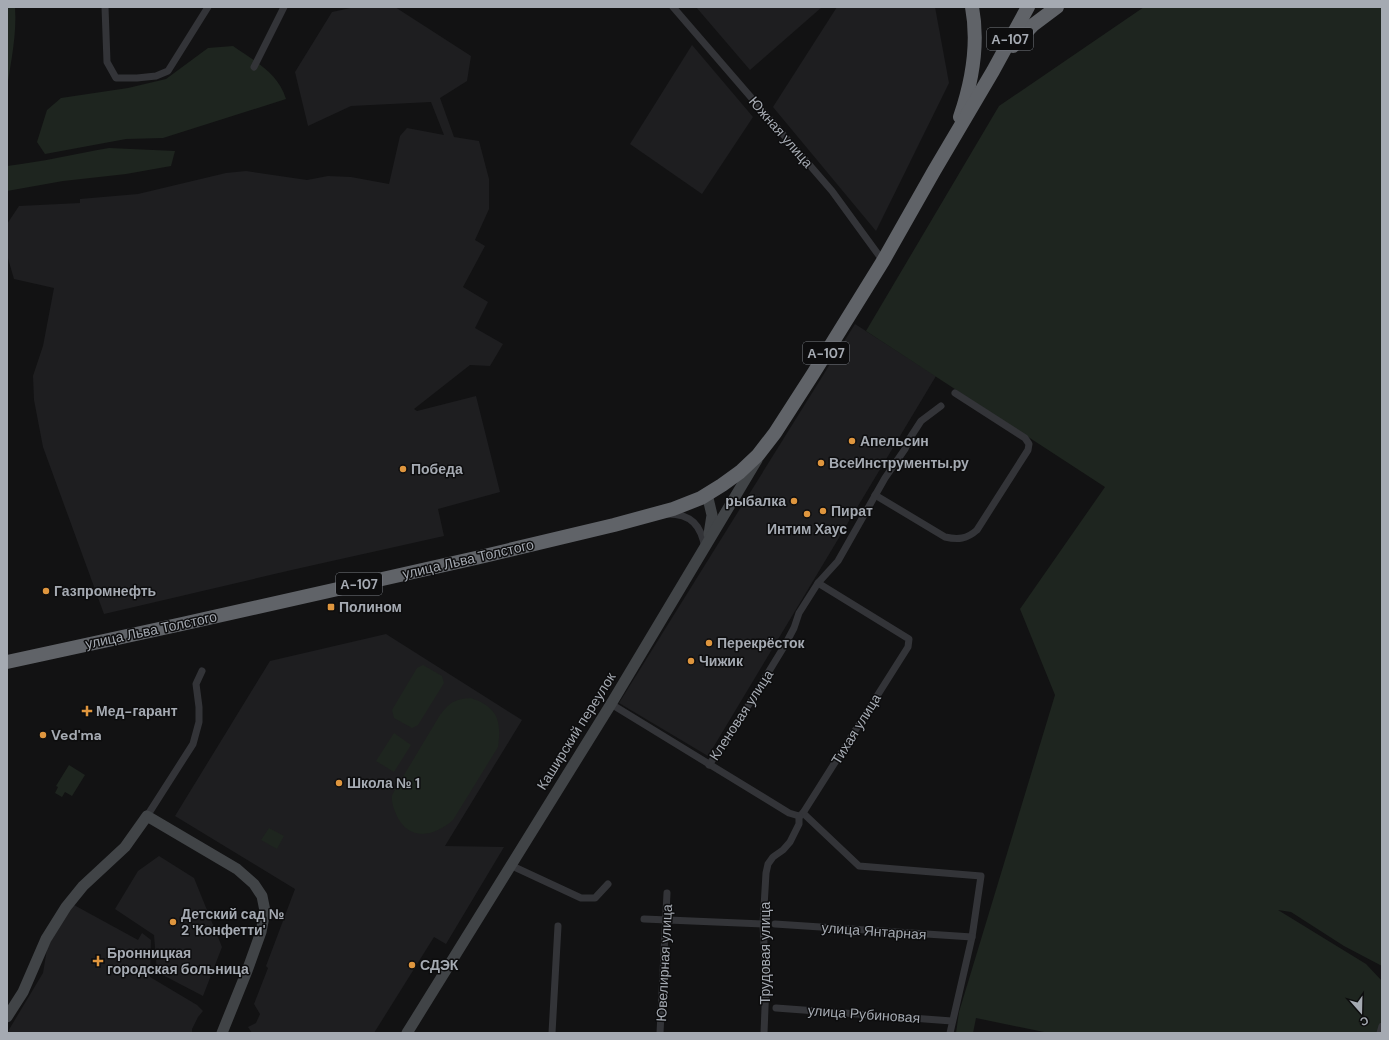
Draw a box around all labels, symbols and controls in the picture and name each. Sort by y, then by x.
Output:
road number: А-107 [987,28,1033,50]
street label: Южная улица [745,93,817,172]
road number: А-107 [803,342,849,364]
place label: Апельсин [860,432,929,450]
marker: Апельсин [847,436,857,446]
place label: ВсеИнструменты.ру [829,454,969,472]
marker: ВсеИнструменты.ру [816,458,826,468]
place label: Победа [411,460,463,478]
marker: Победа [398,464,408,474]
place label: рыбалка [725,492,786,510]
marker: рыбалка [789,496,799,506]
place label: Пират [831,502,873,520]
marker: Пират [818,506,828,516]
marker: Интим Хаус [802,509,812,519]
place label: Интим Хаус [767,520,847,538]
street label: улица Льва Толстого [401,535,536,583]
road number: А-107 [336,573,382,595]
place label: Газпромнефть [54,582,157,600]
marker: Газпромнефть [41,586,51,596]
place label: Полином [339,598,402,616]
marker: Полином [326,602,336,612]
street label: улица Льва Толстого [83,607,219,653]
place label: Перекрёсток [717,634,806,652]
marker: Перекрёсток [704,638,714,648]
place label: Чижик [699,652,744,670]
marker: Чижик [686,656,696,666]
street label: Кленовая улица [705,666,777,764]
street label: Каширский переулок [533,668,620,793]
street label: Тихая улица [827,690,885,768]
place label: Мед-гарант [96,702,178,720]
marker: Мед-гарант [81,705,93,717]
place label: Ved'ma [51,726,102,744]
marker: Ved'ma [38,730,48,740]
place label: Школа № 1 [347,774,420,792]
marker: Школа № 1 [334,778,344,788]
street label: Трудовая улица [756,901,774,1004]
street label: Ювелирная улица [652,903,676,1022]
place label: Детский сад № 2 'Конфетти' [181,905,284,939]
marker: Детский сад № 2 'Конфетти' [168,917,178,927]
street label: улица Янтарная [821,918,927,944]
place label: Бронницкая городская больница [107,944,249,978]
marker: Бронницкая городская больница [92,955,104,967]
place label: СДЭК [420,956,459,974]
marker: СДЭК [407,960,417,970]
north arrow [1341,992,1381,1032]
street label: улица Рубиновая [807,1001,921,1027]
text: С [1358,1013,1371,1029]

